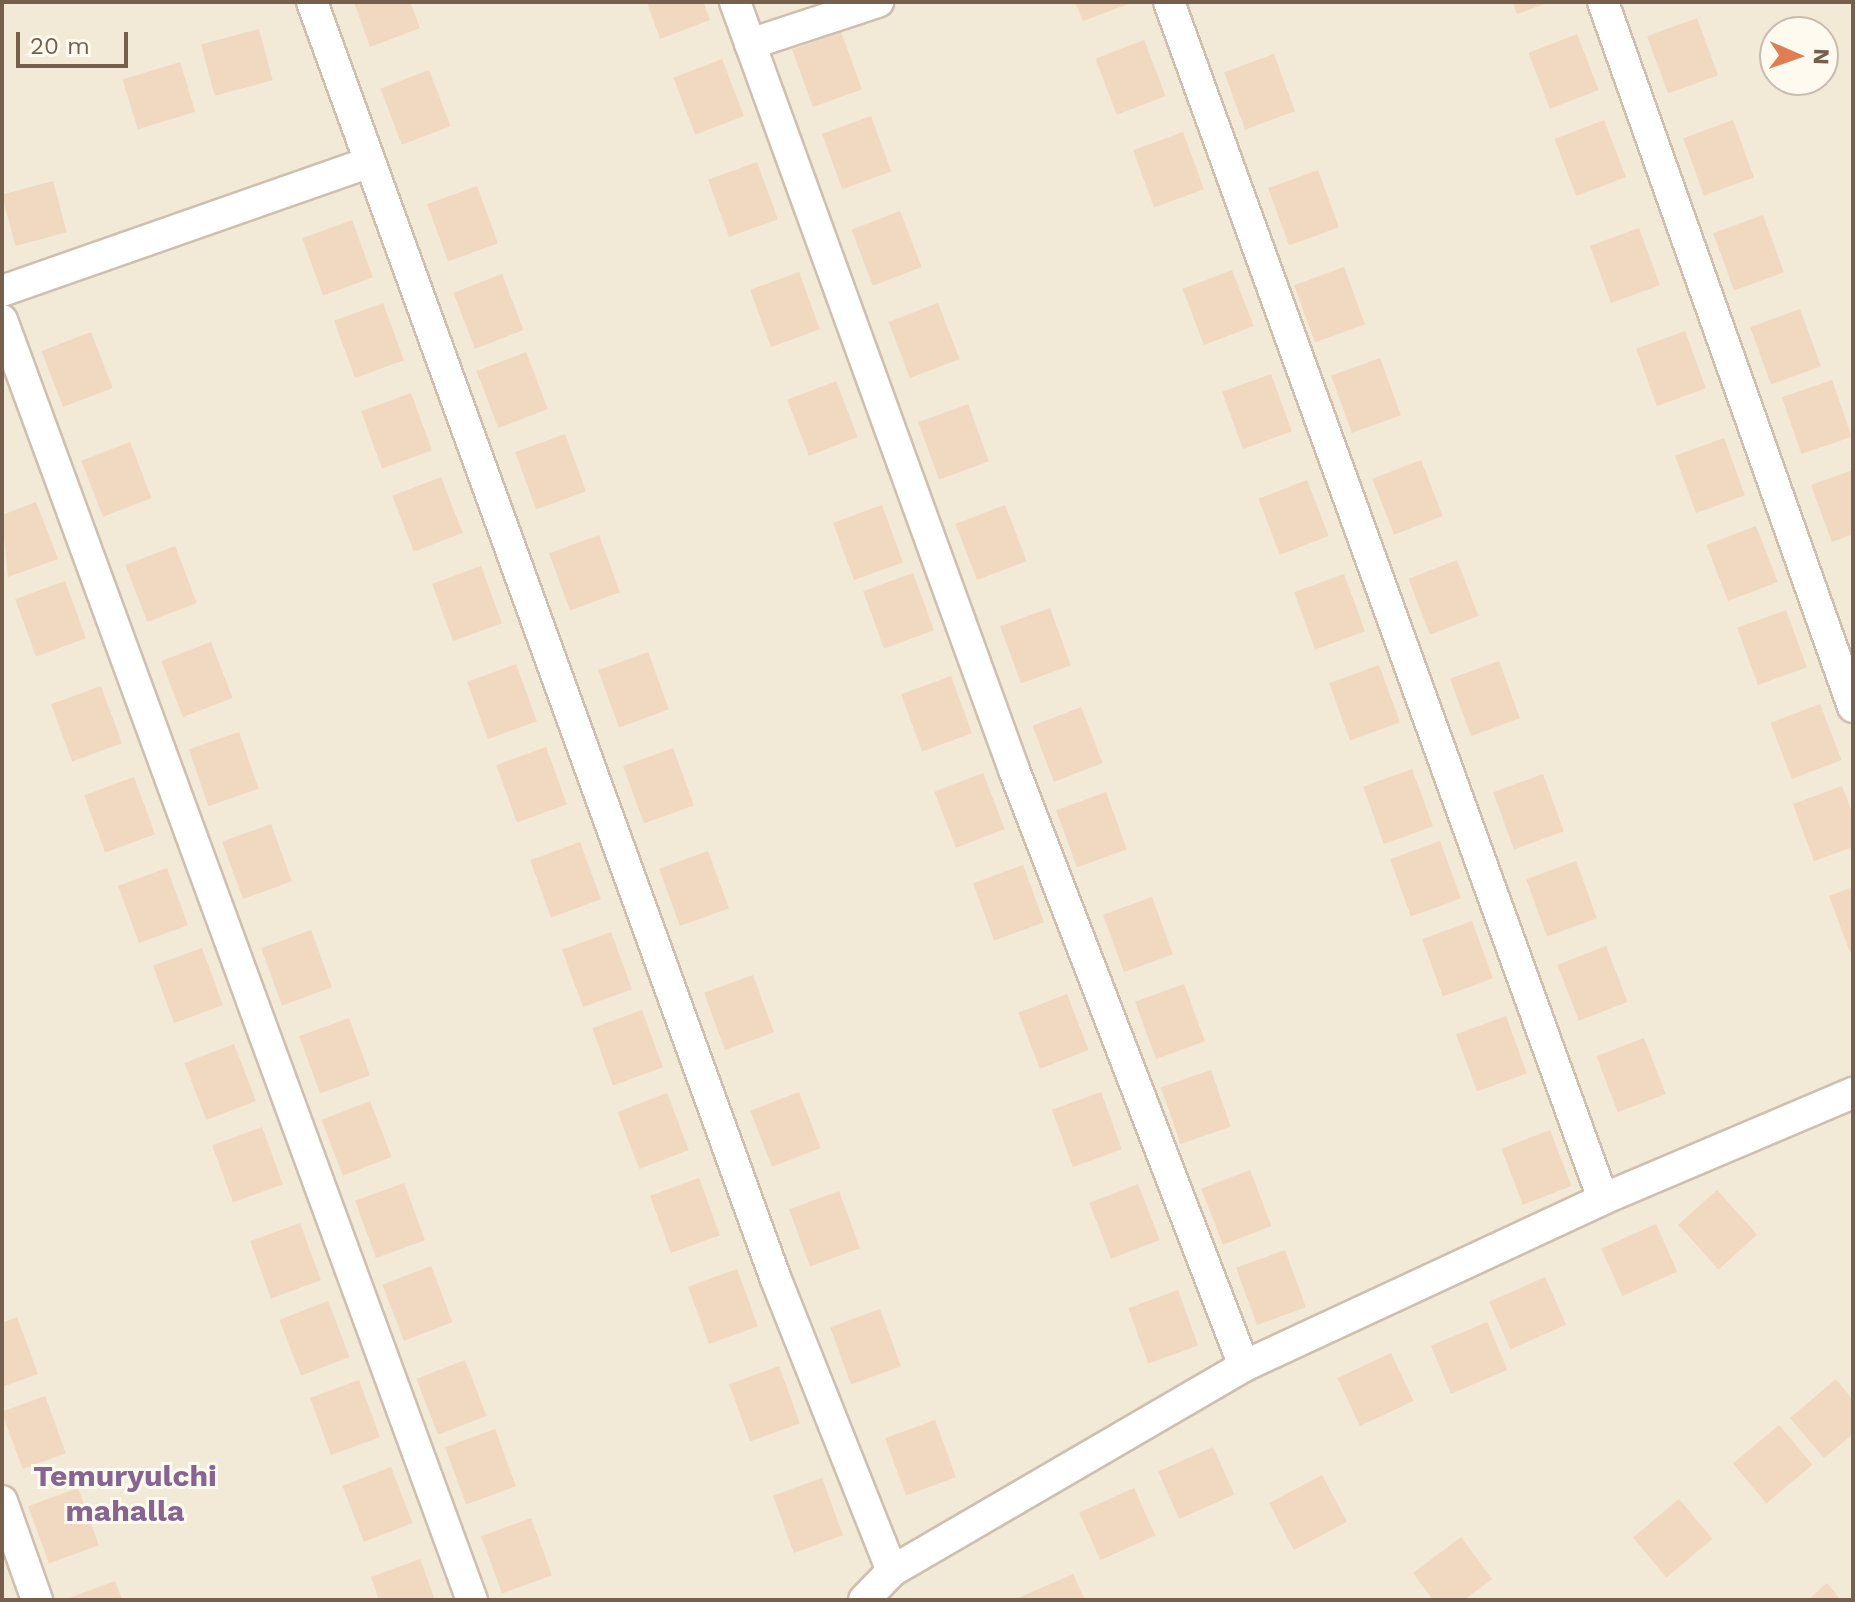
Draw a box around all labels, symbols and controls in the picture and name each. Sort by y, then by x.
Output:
scale bar [20,16,132,66]
north arrow [1759,16,1839,96]
text: 20 m [30,32,90,60]
text: N [1809,48,1834,65]
district label: Temuryulchi mahalla [33,1458,217,1528]

